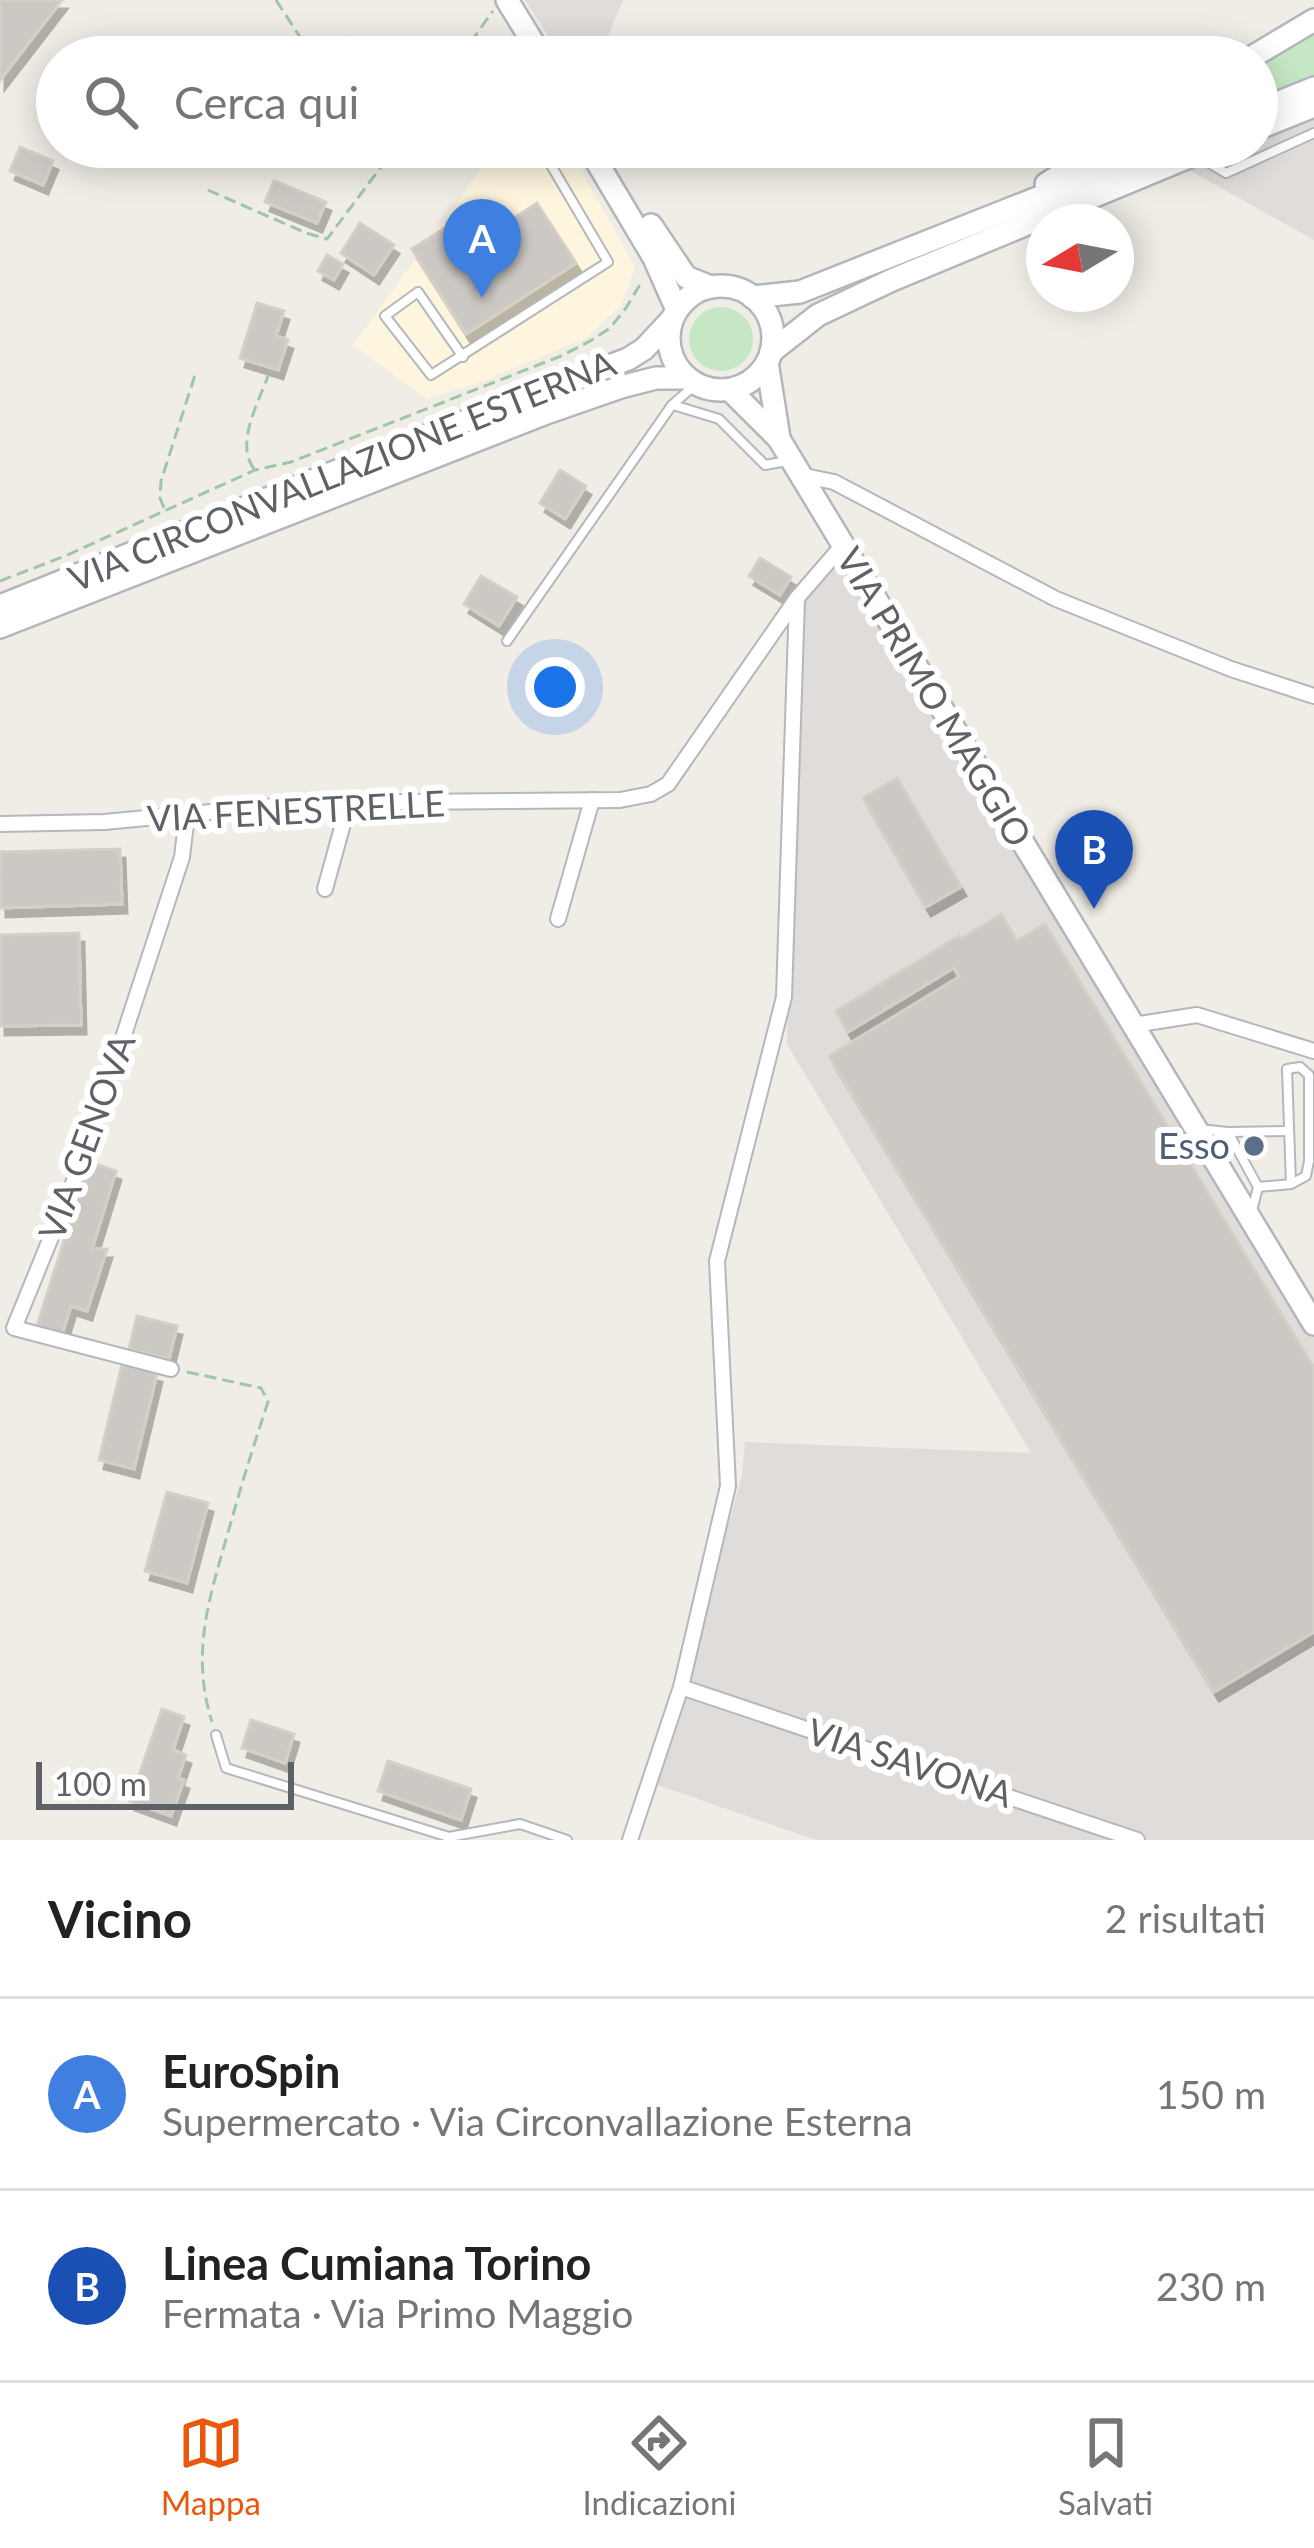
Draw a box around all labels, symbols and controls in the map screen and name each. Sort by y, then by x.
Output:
search box [36,36,1278,168]
icon: search [78,69,144,135]
text: Cerca qui [174,75,359,129]
pin: A [443,199,521,298]
north arrow [1026,204,1134,312]
street label: VIA CIRCONVALLAZIONE ESTERNA [62,340,622,600]
street label: VIA PRIMO MAGGIO [828,539,1042,854]
your location [525,657,585,717]
street label: VIA FENESTRELLE [146,780,446,840]
pin: B [1055,810,1133,909]
street label: VIA GENOVA [28,1027,144,1246]
place label: Esso [1158,1123,1230,1167]
marker: Esso [1241,1133,1267,1159]
street label: VIA SAVONA [802,1708,1019,1816]
scale bar [36,1756,294,1809]
text: 100 m [54,1763,147,1803]
text: Vicino [48,1888,192,1949]
text: 2 risultati [1105,1895,1266,1941]
text: EuroSpin [162,2044,340,2098]
text: A [73,2071,101,2117]
text: 150 m [1156,2071,1266,2117]
text: Supermercato · Via Circonvallazione Esterna [162,2098,913,2144]
text: Linea Cumiana Torino [162,2236,591,2290]
text: B [74,2263,100,2309]
text: 230 m [1156,2263,1266,2309]
text: Fermata · Via Primo Maggio [162,2290,633,2336]
tab: Mappa [161,2410,261,2522]
tab: Indicazioni [583,2410,736,2522]
tab: Salvati [1058,2410,1153,2522]

